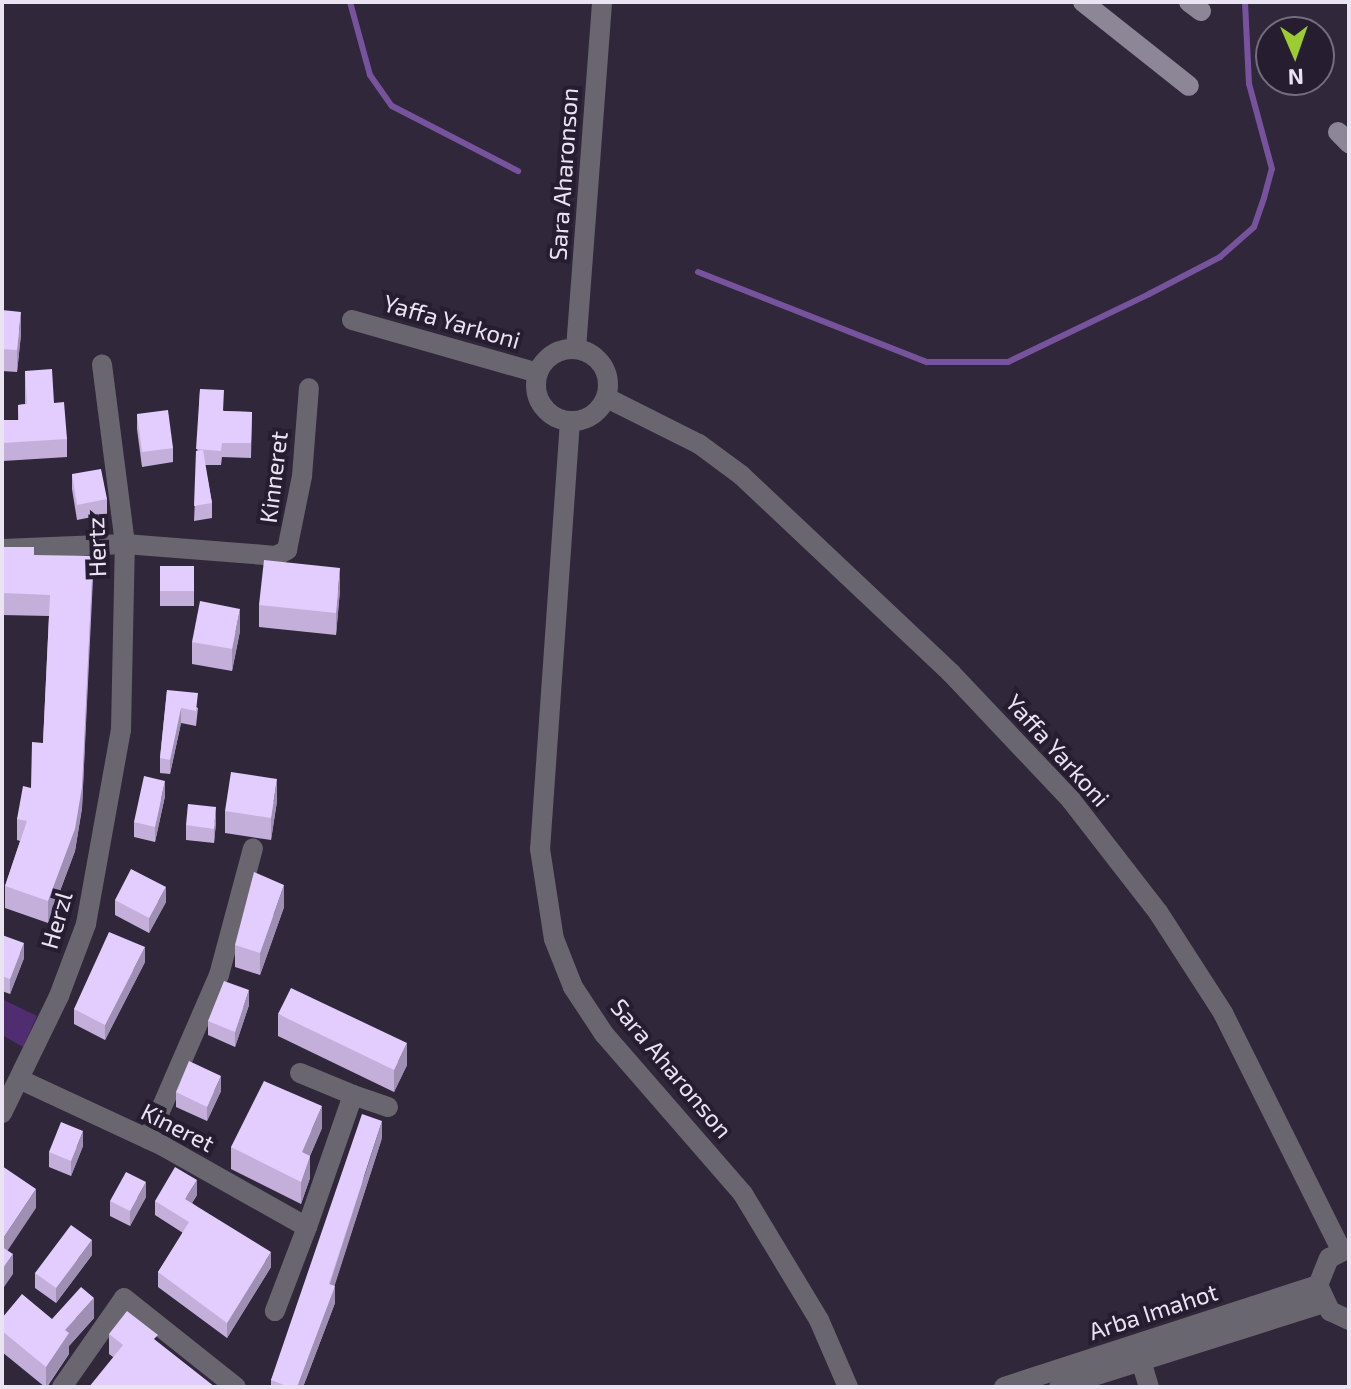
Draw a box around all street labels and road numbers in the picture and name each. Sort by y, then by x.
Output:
street label: Sara Aharonson [543,86,583,262]
street label: Yaffa Yarkoni [380,288,524,354]
street label: Kinneret [253,429,293,525]
street label: Hertz [81,517,111,577]
street label: Yaffa Yarkoni [1000,688,1116,812]
street label: Herzl [34,888,78,952]
street label: Sara Aharonson [605,992,739,1144]
street label: Kineret [137,1096,219,1158]
street label: Arba Imahot [1085,1277,1221,1345]

